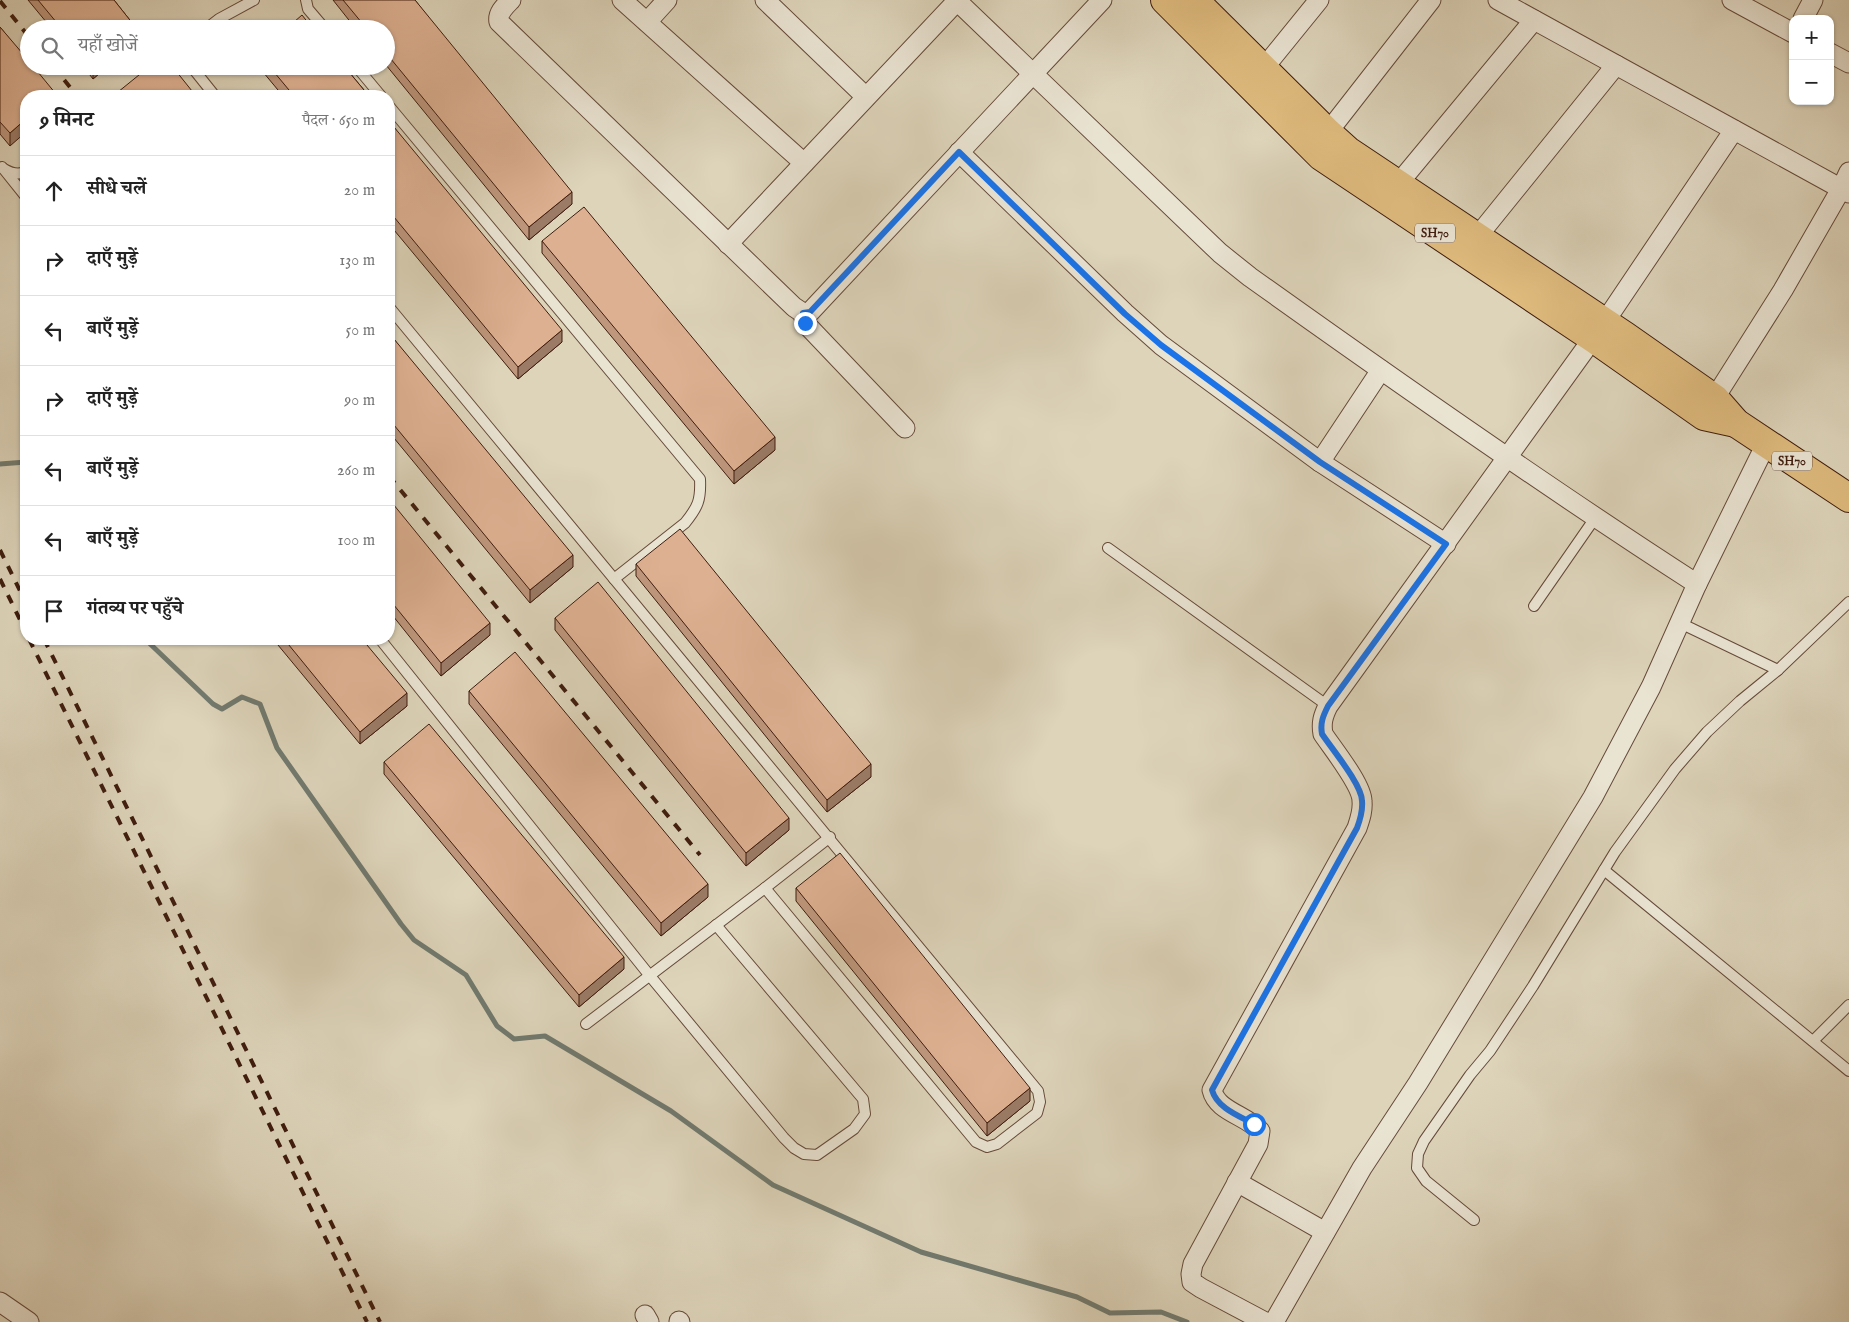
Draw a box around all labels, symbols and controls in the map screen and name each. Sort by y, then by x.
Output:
map controls [1789,15,1834,105]
button: + [1789,15,1834,60]
search box [20,20,395,75]
icon: search [38,34,66,62]
text: यहाँ खोजें [78,34,138,58]
button: − [1789,60,1834,105]
text: 9 मिनट [40,107,94,134]
text: पैदल · 650 m [302,111,375,131]
icon: ahead [40,177,68,205]
text: सीधे चलें [87,177,146,201]
text: 20 m [344,181,375,201]
road number: SH70 [1415,224,1455,242]
icon: right [40,247,68,275]
text: दाएँ मुड़ें [87,247,138,271]
text: 130 m [339,251,375,271]
route end [794,312,817,335]
icon: left [40,317,68,345]
text: बाएँ मुड़ें [87,317,138,341]
text: 50 m [346,321,375,341]
icon: right [40,387,68,415]
text: दाएँ मुड़ें [87,387,138,411]
text: 90 m [344,391,375,411]
road number: SH70 [1772,452,1812,471]
icon: left [40,457,68,485]
text: बाएँ मुड़ें [87,457,138,481]
text: 260 m [337,461,375,481]
icon: left [40,527,68,555]
text: बाएँ मुड़ें [87,527,138,551]
text: 100 m [338,531,375,551]
icon: arrive [40,597,68,625]
text: गंतव्य पर पहुँचे [87,597,183,621]
route start [1243,1113,1266,1136]

